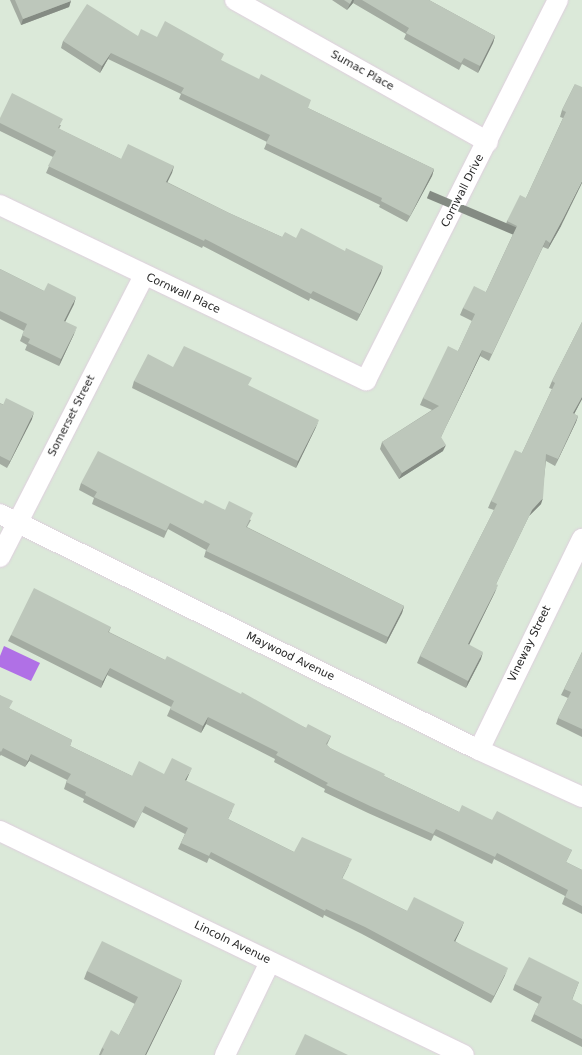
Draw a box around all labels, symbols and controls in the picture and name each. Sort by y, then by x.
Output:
street label: Sumac Place [328,48,396,94]
street label: Cornwall Drive [439,152,487,230]
street label: Cornwall Place [144,271,222,317]
street label: Somerset Street [46,373,98,459]
street label: Vineway Street [506,604,554,684]
street label: Maywood Avenue [244,630,336,684]
street label: Lincoln Avenue [192,919,272,967]

